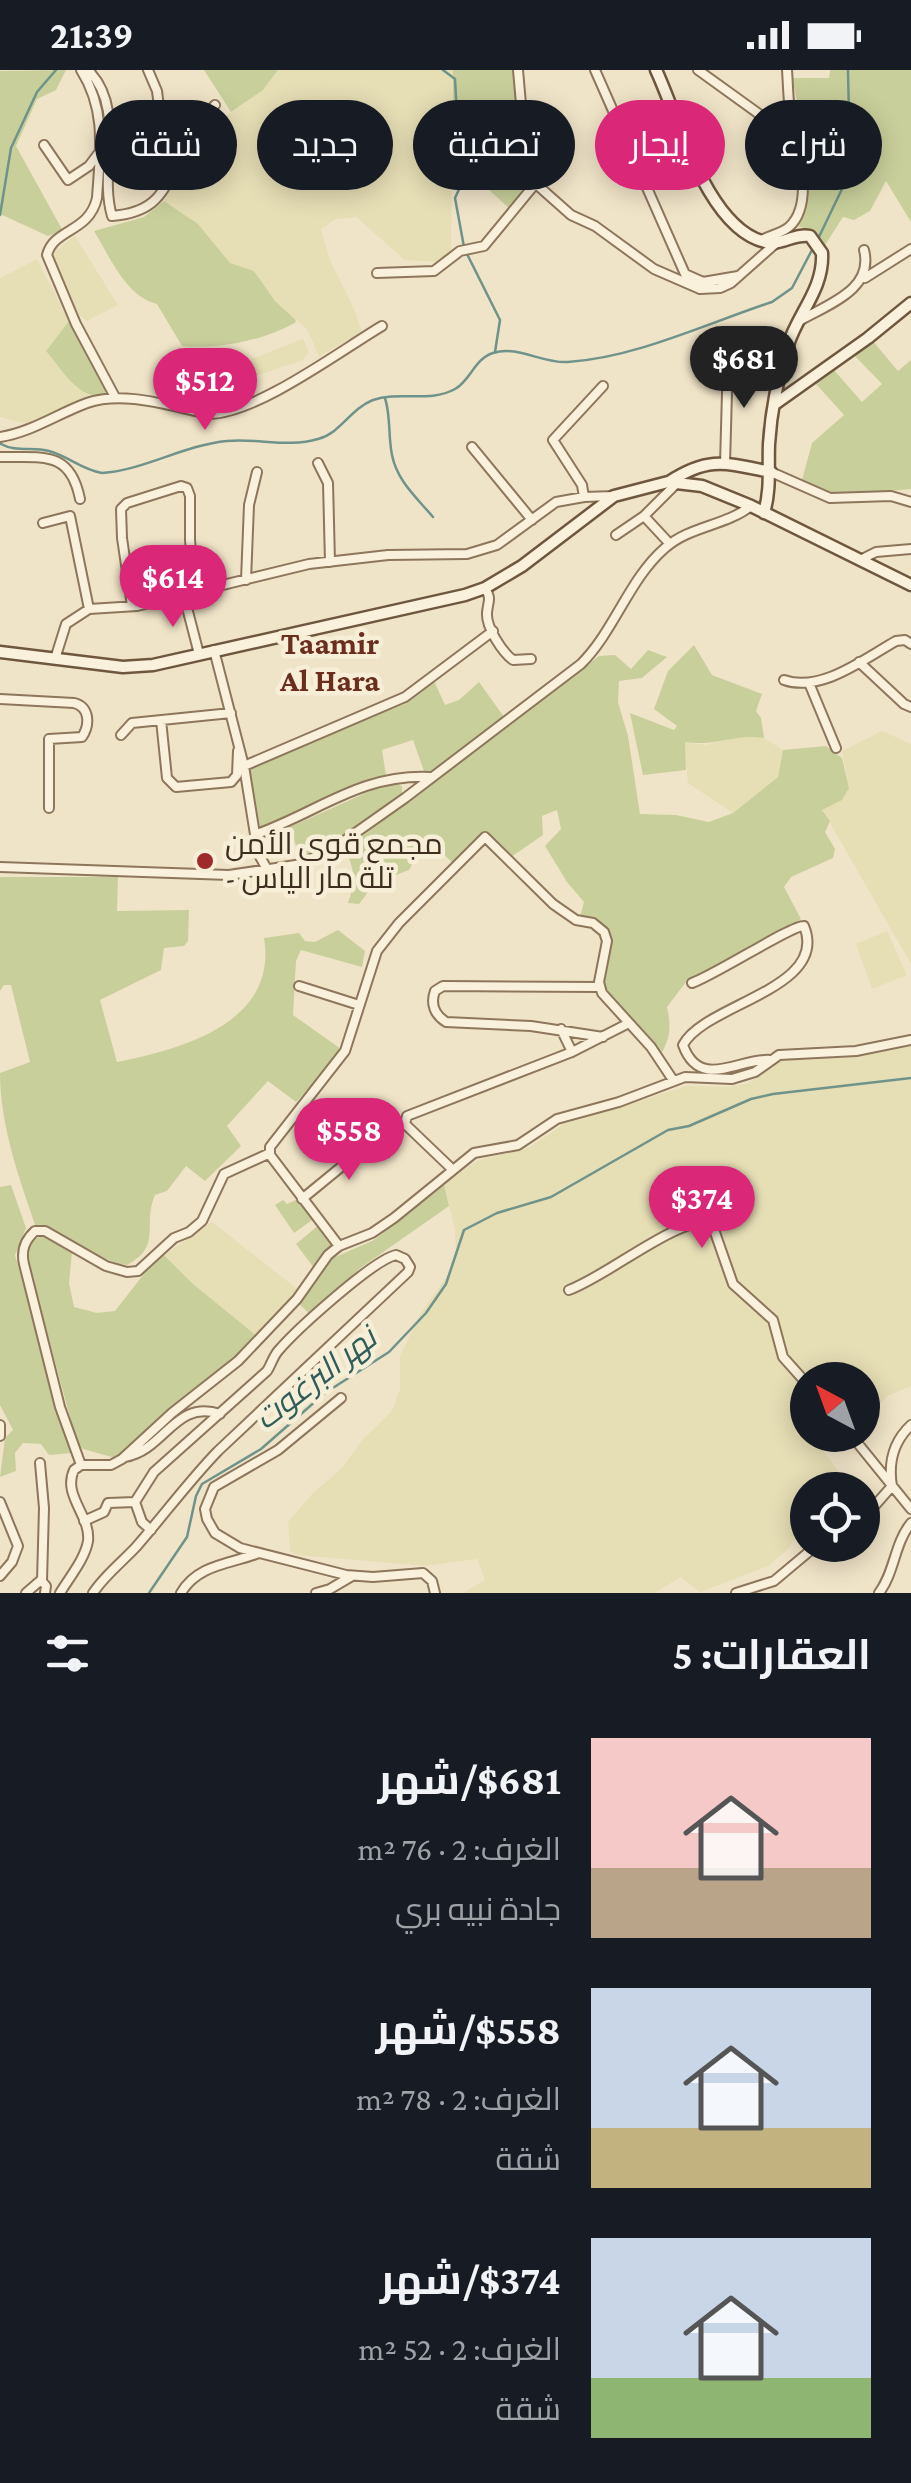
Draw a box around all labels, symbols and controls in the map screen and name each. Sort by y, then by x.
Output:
text: 21:39 [50,14,133,56]
chip: شقة [95,100,237,190]
chip: جديد [257,100,393,190]
chip: تصفية [413,100,575,190]
chip: إيجار [595,100,725,190]
chip: شراء [745,100,882,190]
pin: $681 [685,326,803,411]
text: $681 [712,340,776,376]
pin: $512 [146,348,264,433]
text: $512 [175,362,235,398]
pin: $614 [114,545,232,630]
text: $614 [142,559,204,595]
district label: Taamir Al Hara [279,625,380,698]
place label: مجمع قوى الأمن - تلة مار الياس [225,827,443,896]
marker: مجمع قوى الأمن - تلة مار الياس [194,850,216,872]
pin: $558 [290,1098,408,1183]
text: $558 [316,1112,382,1148]
pin: $374 [643,1166,761,1251]
text: $374 [671,1180,733,1216]
water label: نهر البرغوت [247,1317,386,1437]
north arrow [790,1362,880,1452]
map controls [790,1362,880,1562]
button: locate [790,1472,880,1562]
icon: filters [40,1626,95,1681]
text: العقارات: 5 [672,1631,871,1678]
text: $681/شهر [378,1756,561,1803]
icon: home [671,1778,791,1898]
text: الغرف: 2 · 76 m² [357,1831,561,1867]
text: جادة نبيه بري [395,1891,561,1927]
text: $558/شهر [376,2006,561,2053]
icon: home [671,2028,791,2148]
text: الغرف: 2 · 78 m² [356,2081,561,2117]
text: شقة [496,2141,561,2177]
text: $374/شهر [380,2256,561,2303]
icon: home [671,2278,791,2398]
text: الغرف: 2 · 52 m² [359,2331,561,2367]
text: شقة [496,2391,561,2427]

